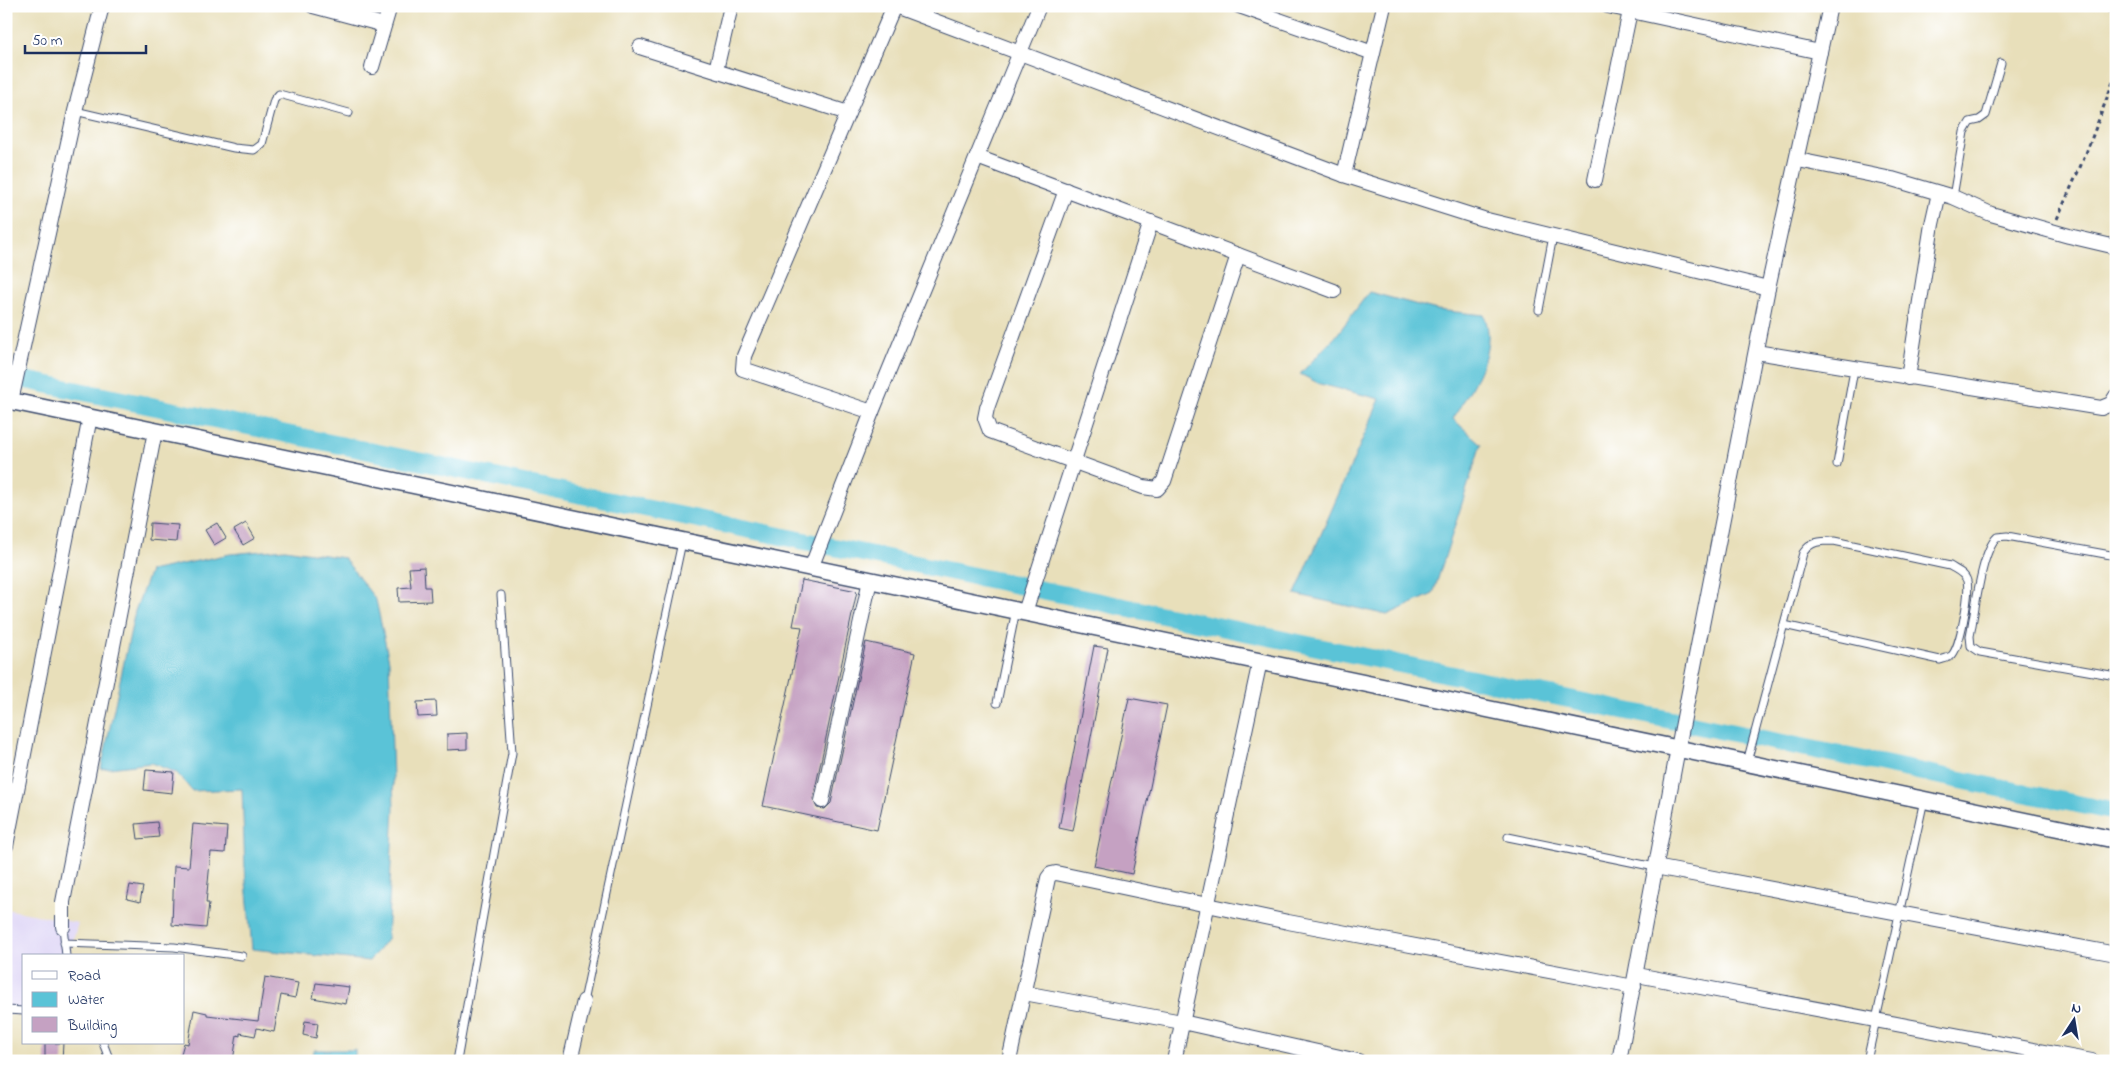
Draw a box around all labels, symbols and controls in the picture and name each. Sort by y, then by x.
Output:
scale bar [25,22,146,54]
text: 50 m [32,30,63,52]
legend [22,954,185,1044]
text: Road [68,965,101,987]
text: Water [68,989,104,1011]
north arrow [2050,994,2100,1044]
text: N [2070,997,2083,1020]
text: Building [67,1015,117,1038]

